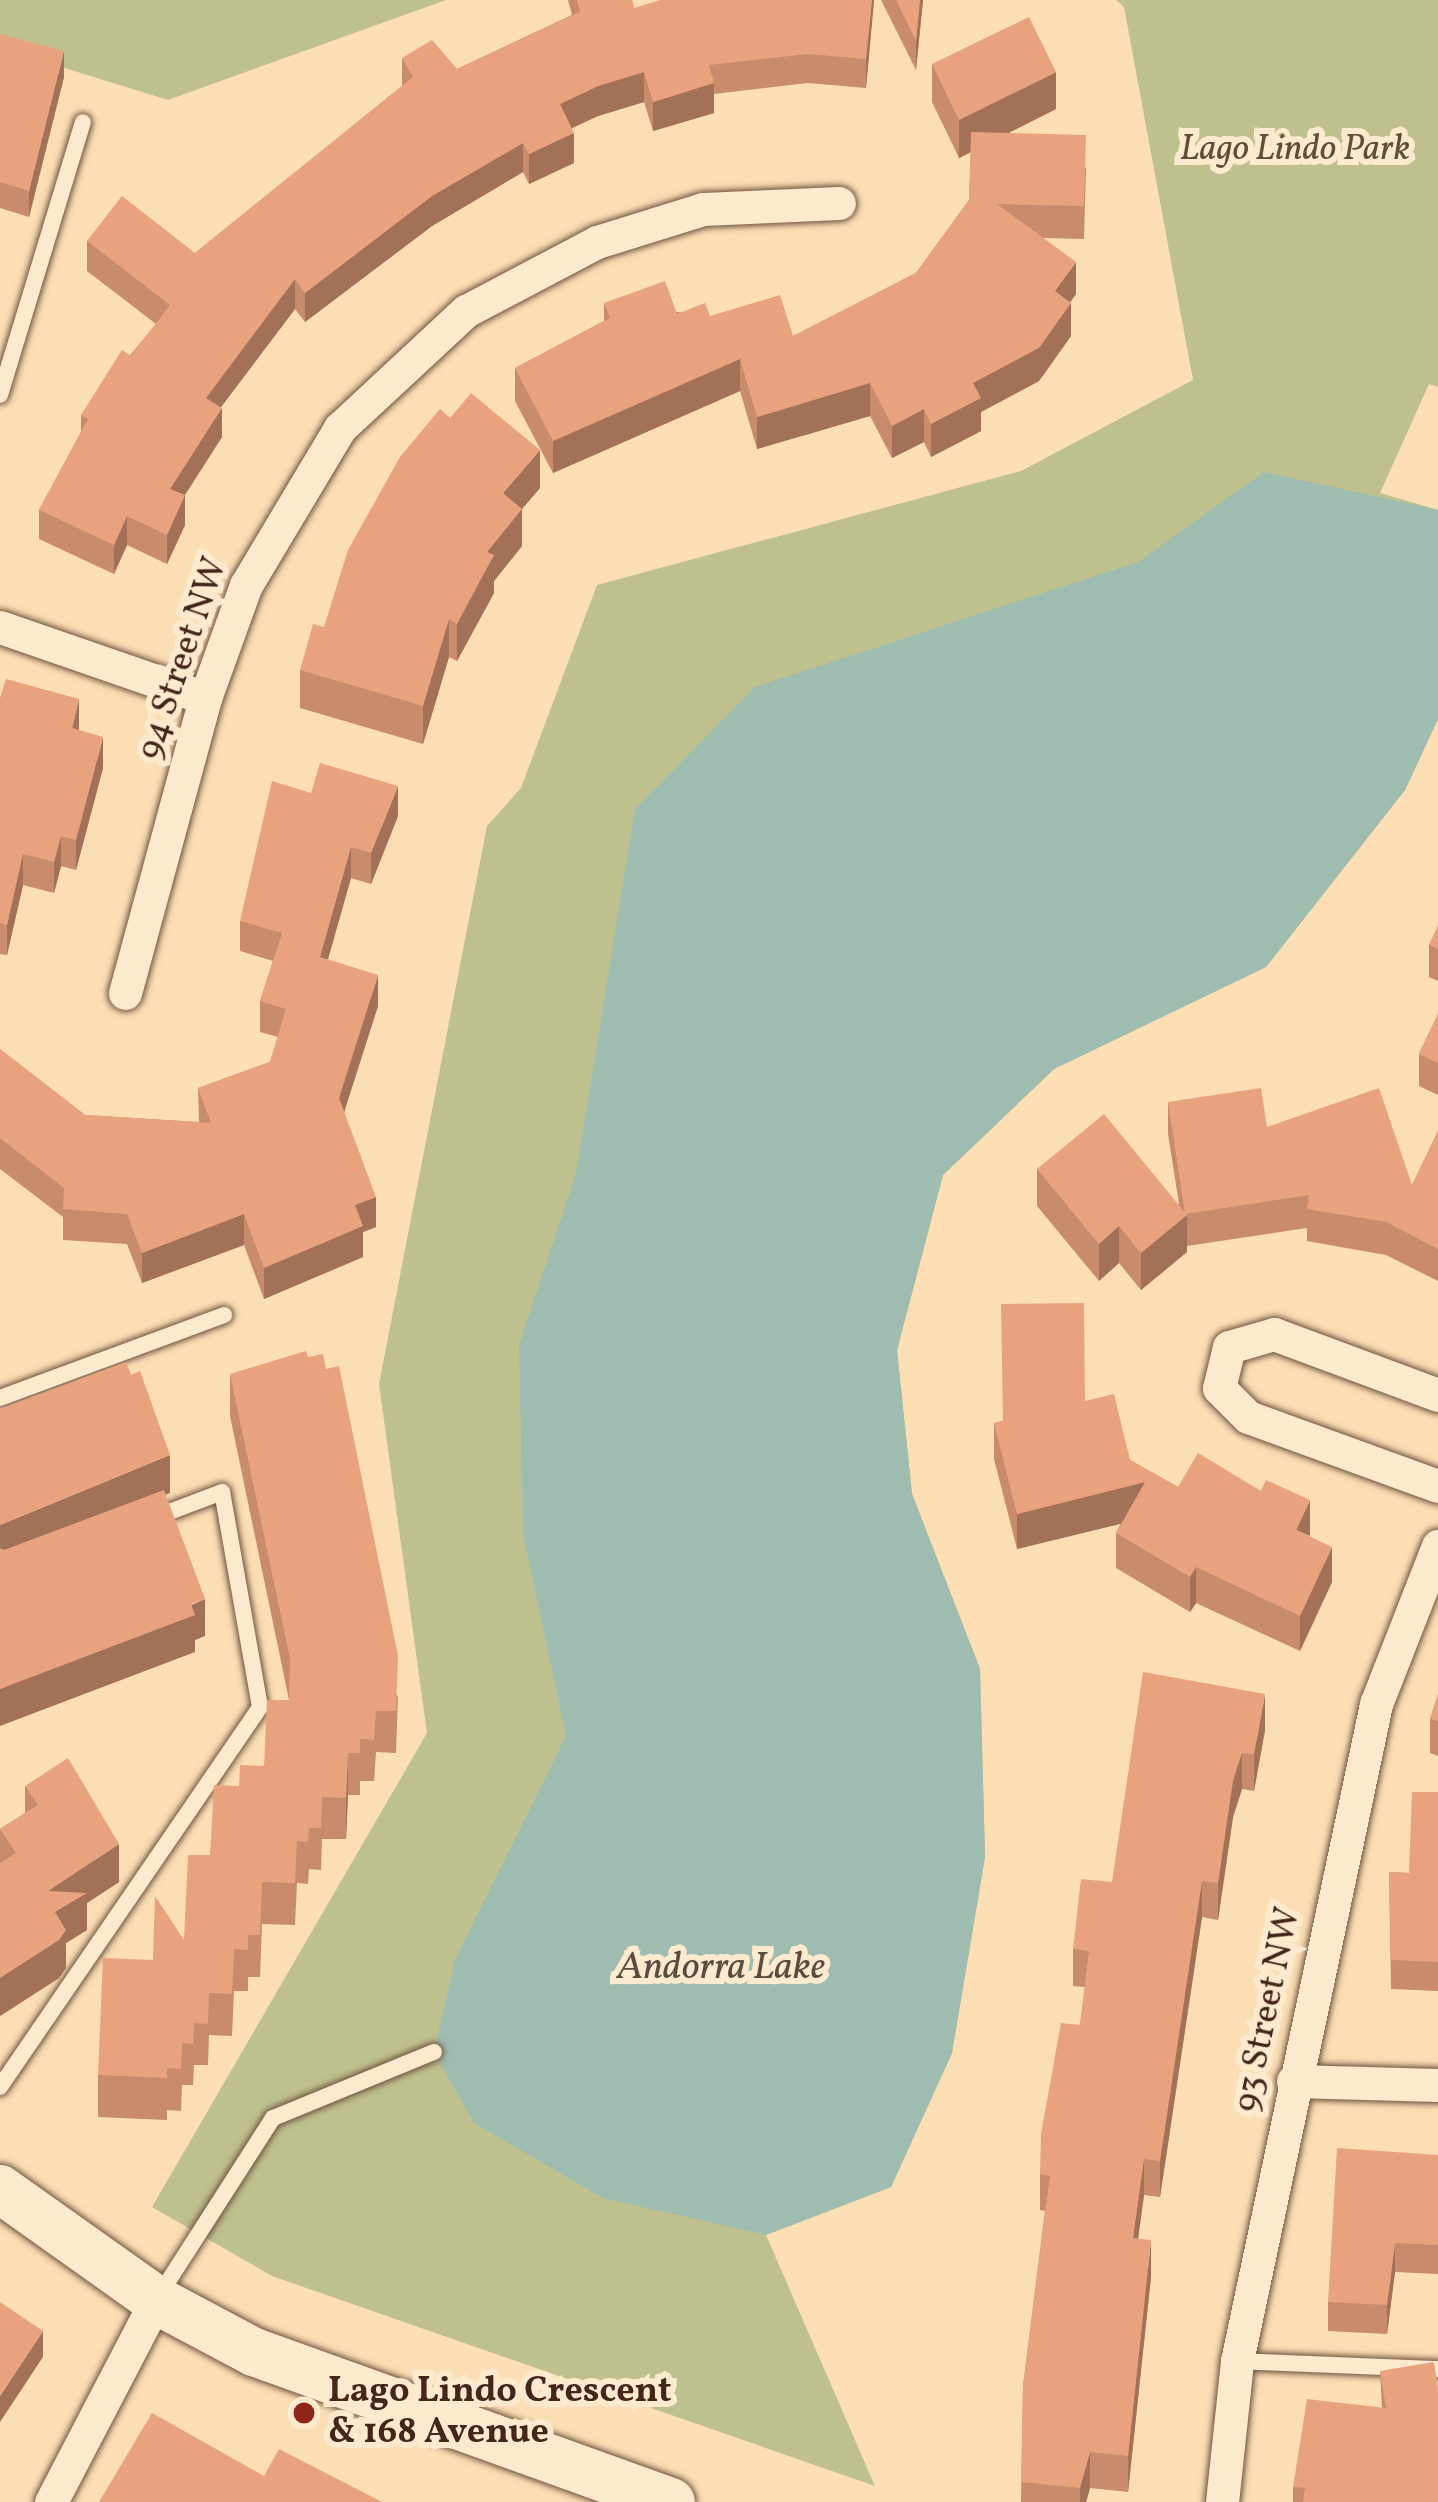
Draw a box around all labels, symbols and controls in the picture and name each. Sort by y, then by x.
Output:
park label: Lago Lindo Park [1180,129,1410,173]
street label: 94 Street NW [129,552,239,766]
street label: 93 Street NW [1226,1904,1312,2116]
water label: Andorra Lake [617,1945,825,1991]
place label: Lago Lindo Crescent & 168 Avenue [328,2370,672,2455]
marker: Lago Lindo Crescent & 168 Avenue [291,2400,317,2426]

